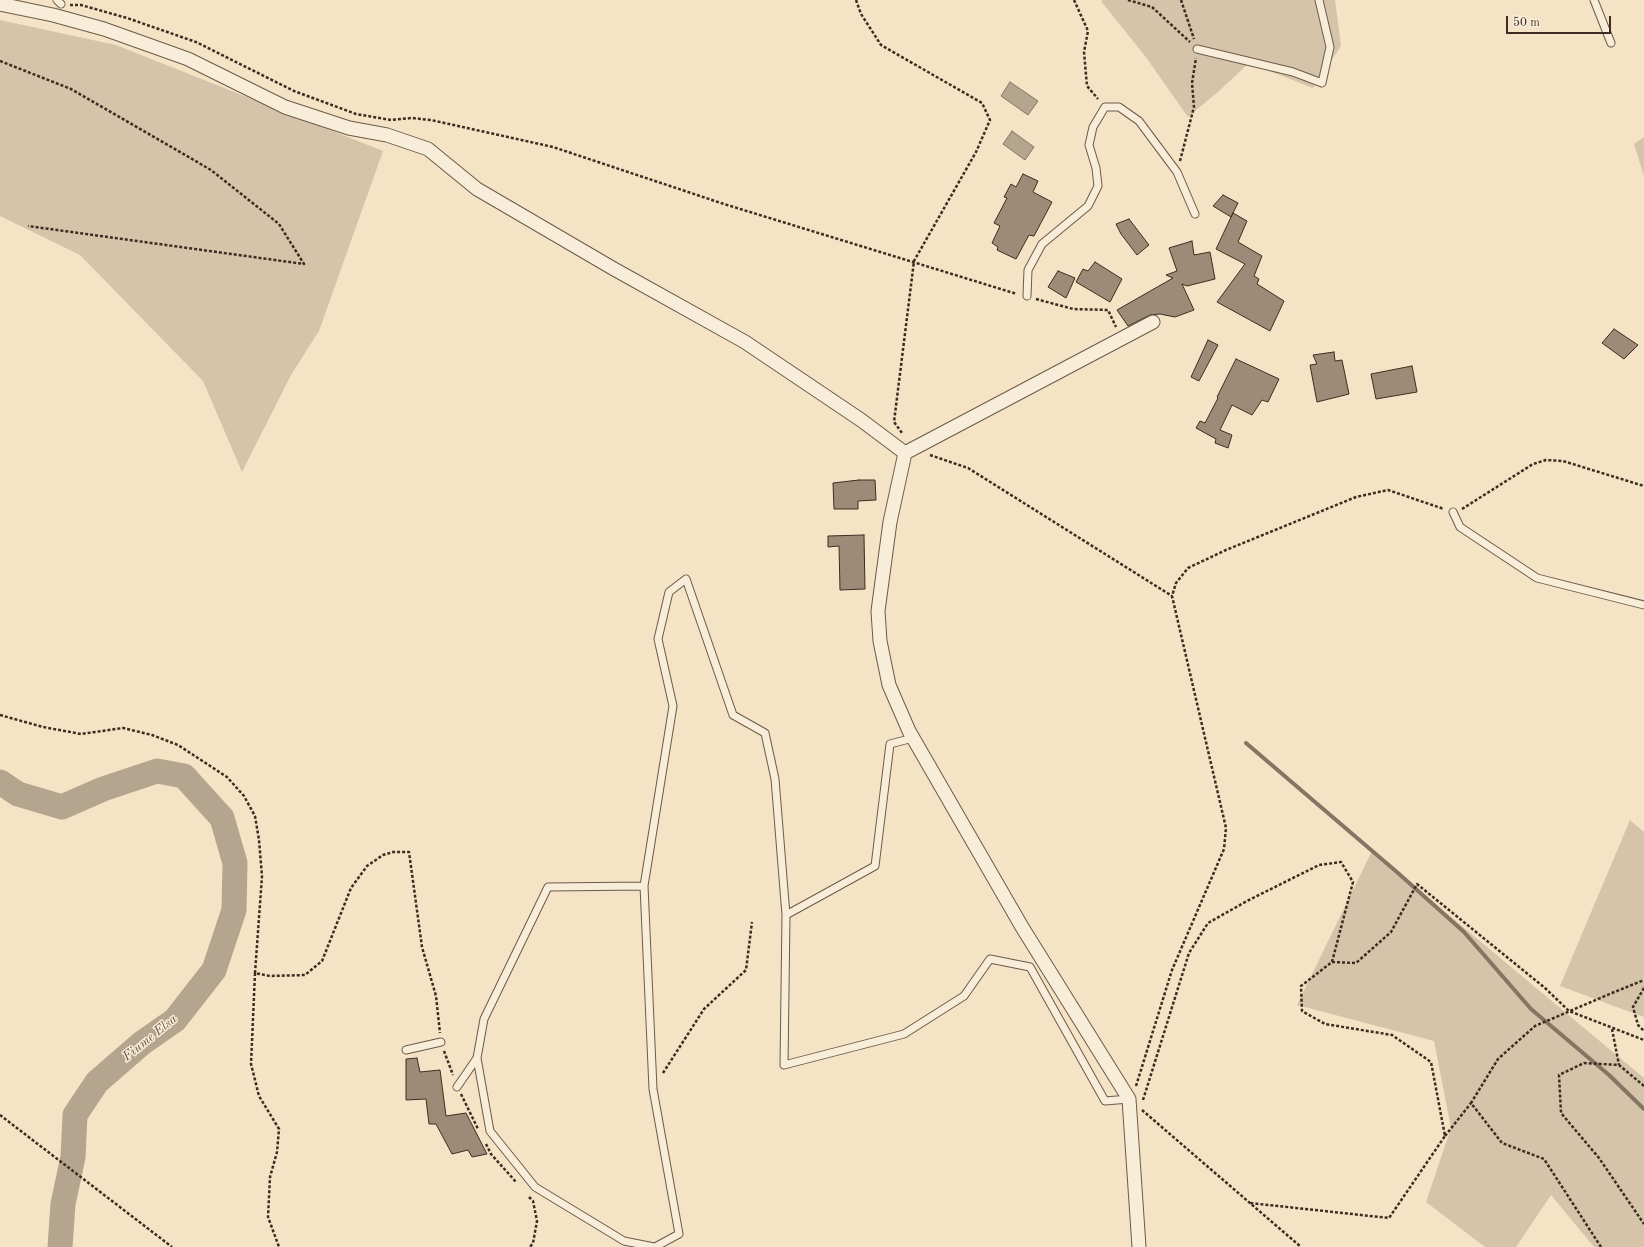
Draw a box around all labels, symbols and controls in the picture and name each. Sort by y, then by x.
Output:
scale bar [1508,8,1613,34]
text: 50 m [1513,17,1540,29]
water label: Fiume Elsa [120,1011,180,1065]

